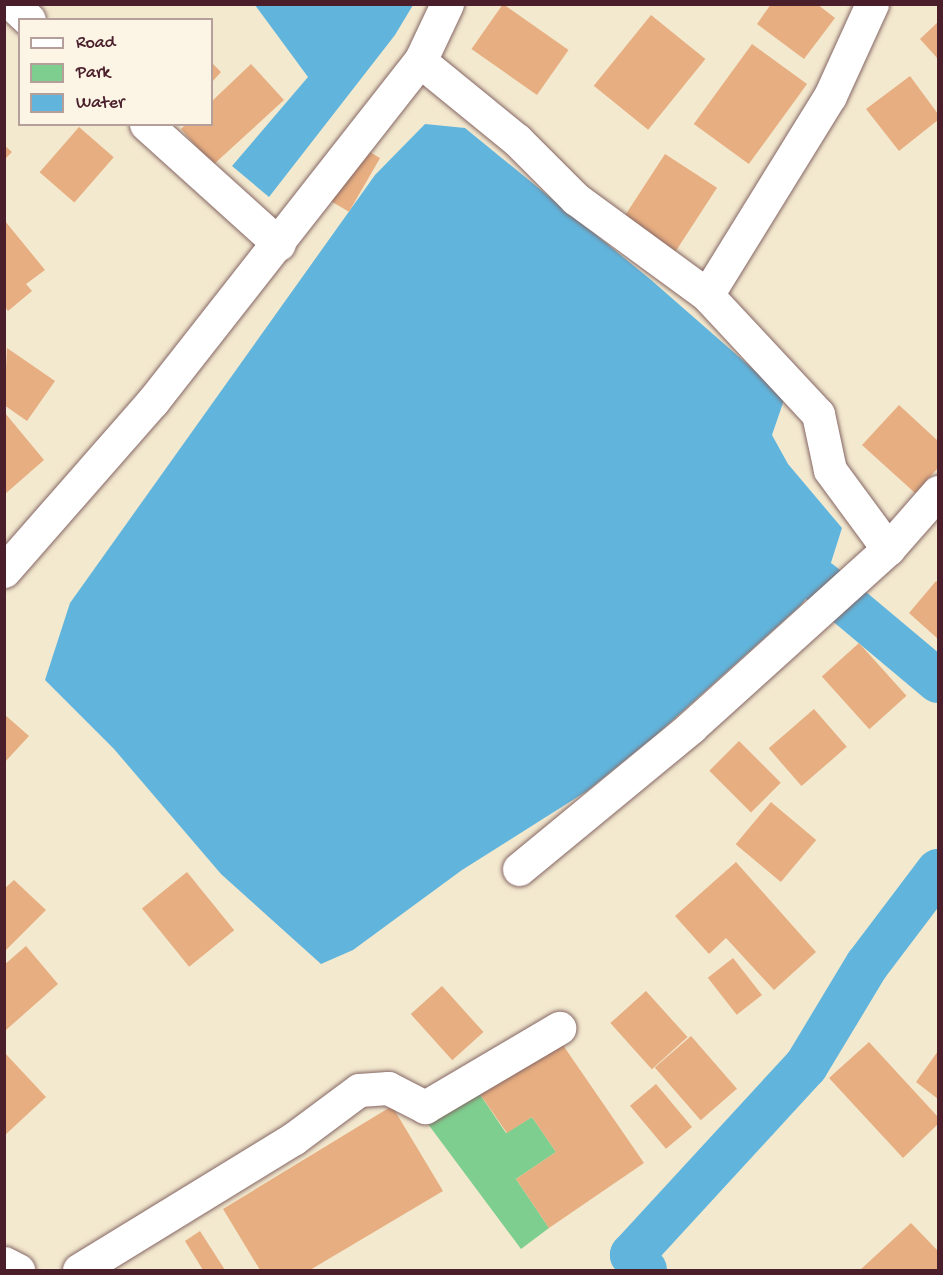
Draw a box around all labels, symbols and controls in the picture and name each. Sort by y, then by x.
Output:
legend [18,18,213,126]
text: Road [76,33,115,54]
text: Park [76,63,110,84]
text: Water [76,93,124,114]

